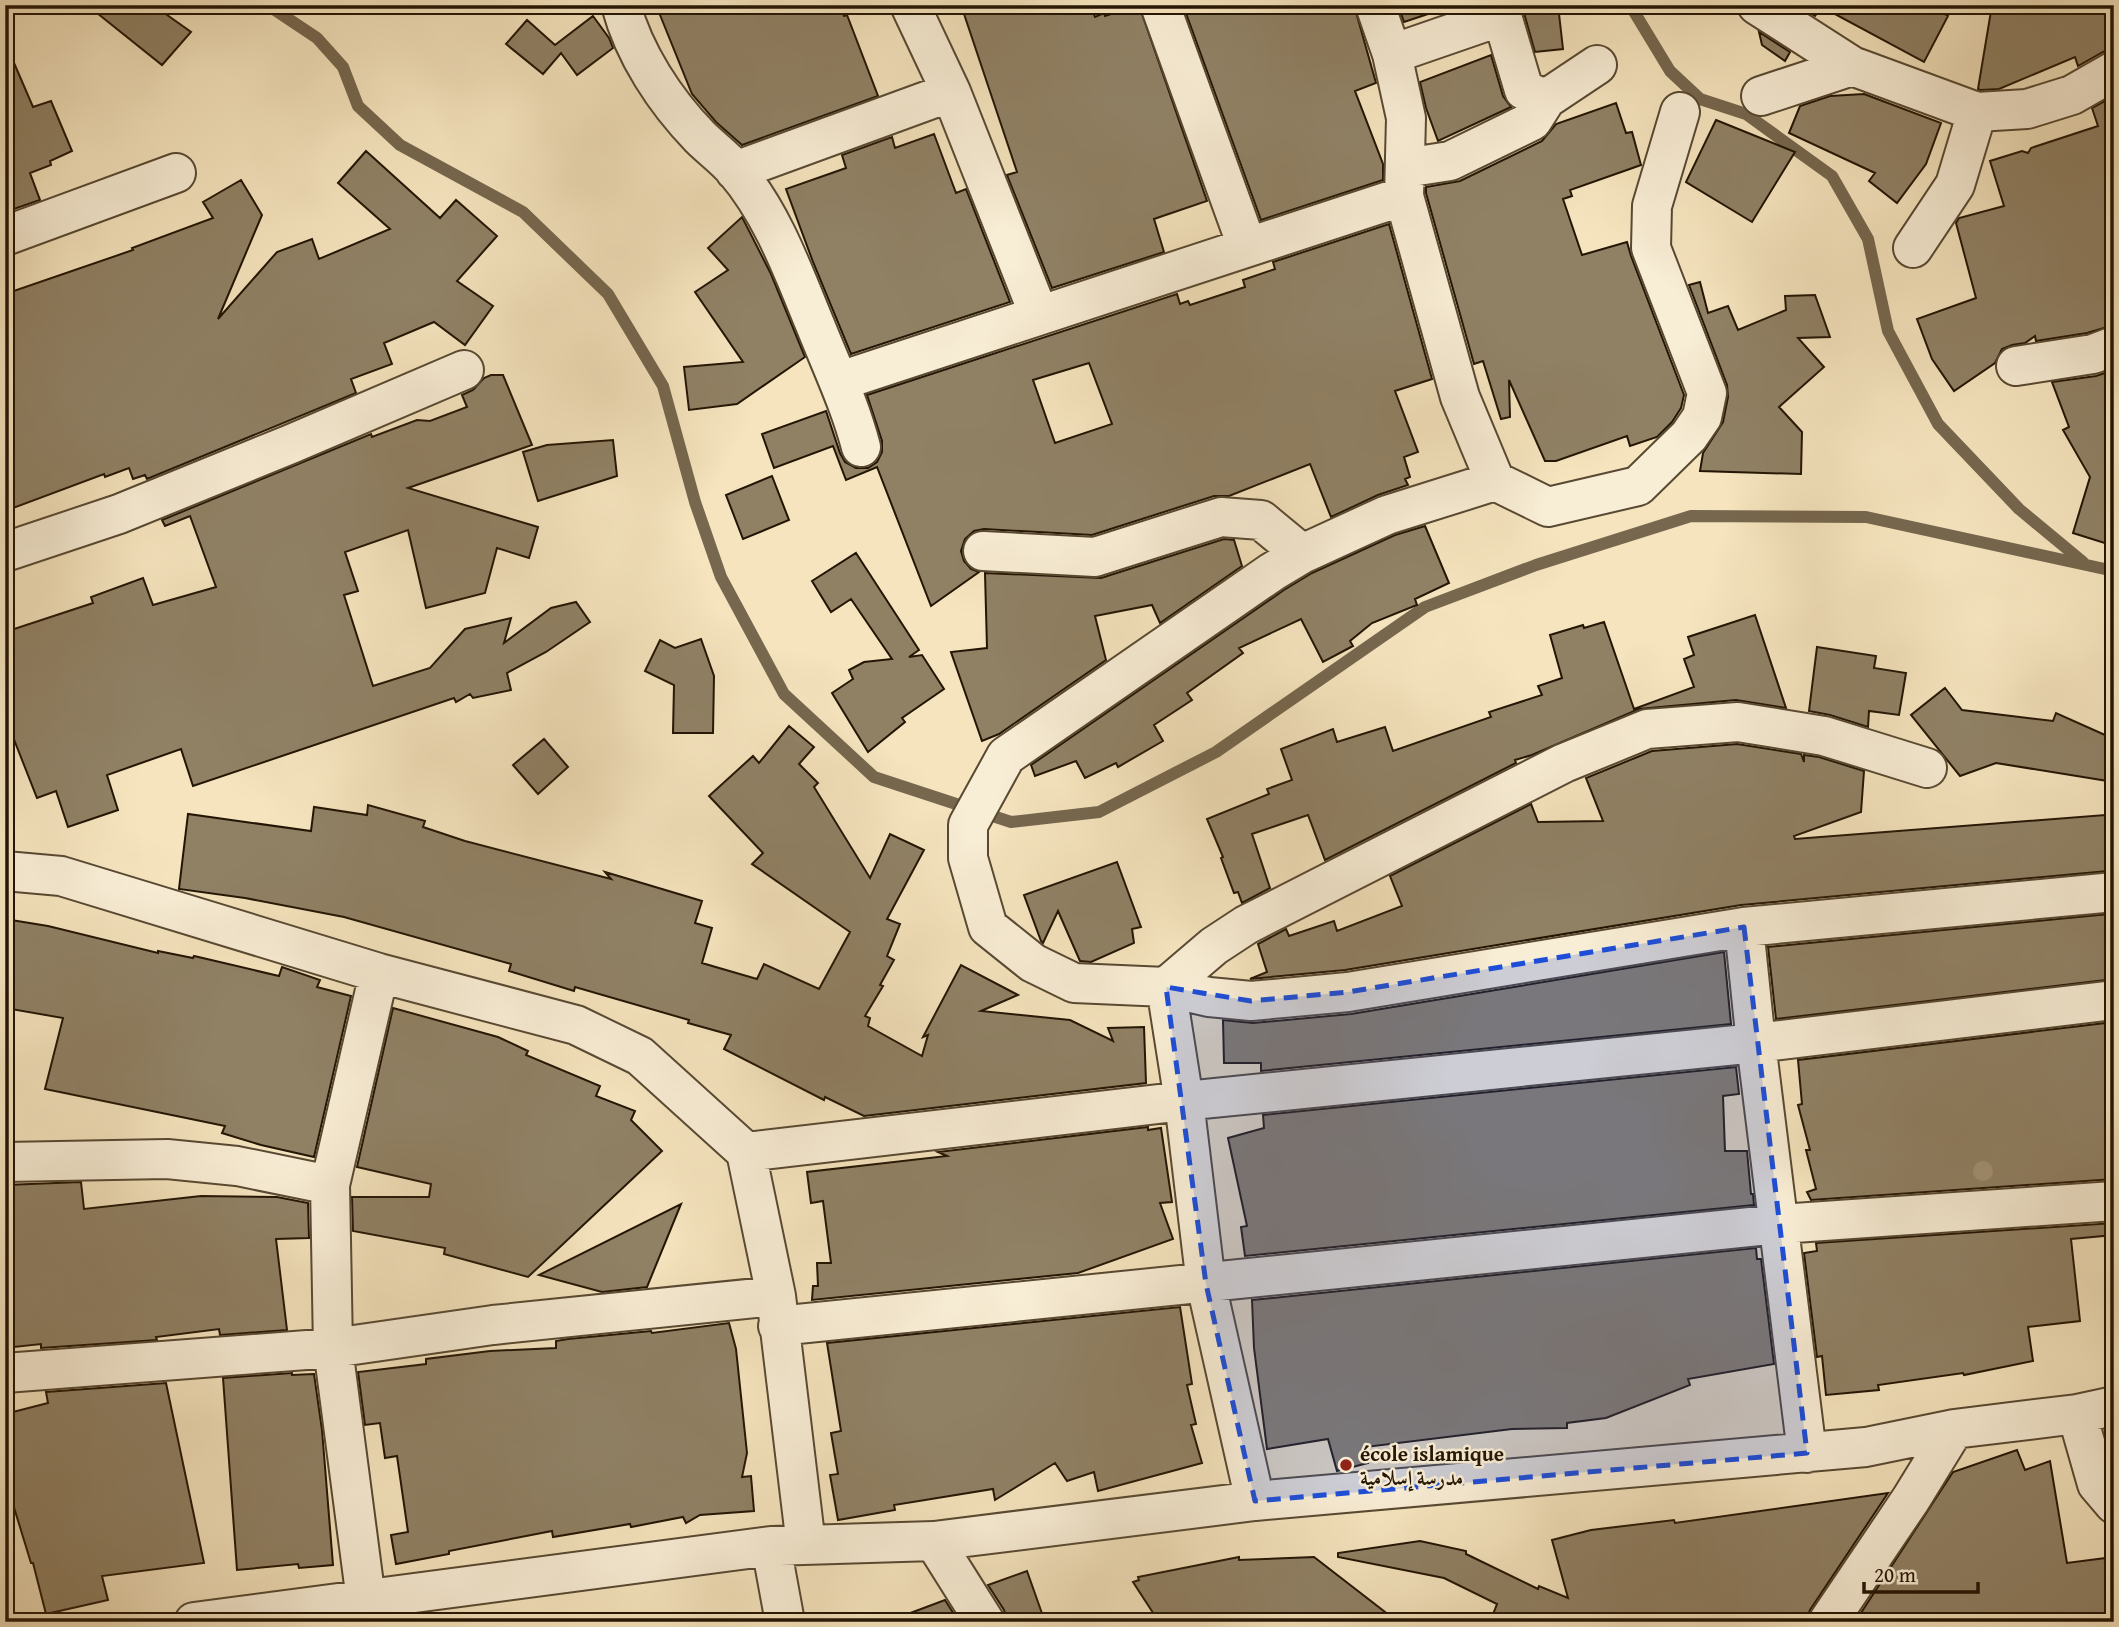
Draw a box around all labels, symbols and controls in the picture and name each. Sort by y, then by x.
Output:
place label: école islamique مدرسة إسلامية [1360,1438,1504,1493]
marker: école islamique مدرسة إسلامية [1338,1457,1354,1473]
scale bar [1864,1550,1977,1594]
text: 20 m [1874,1559,1916,1590]

